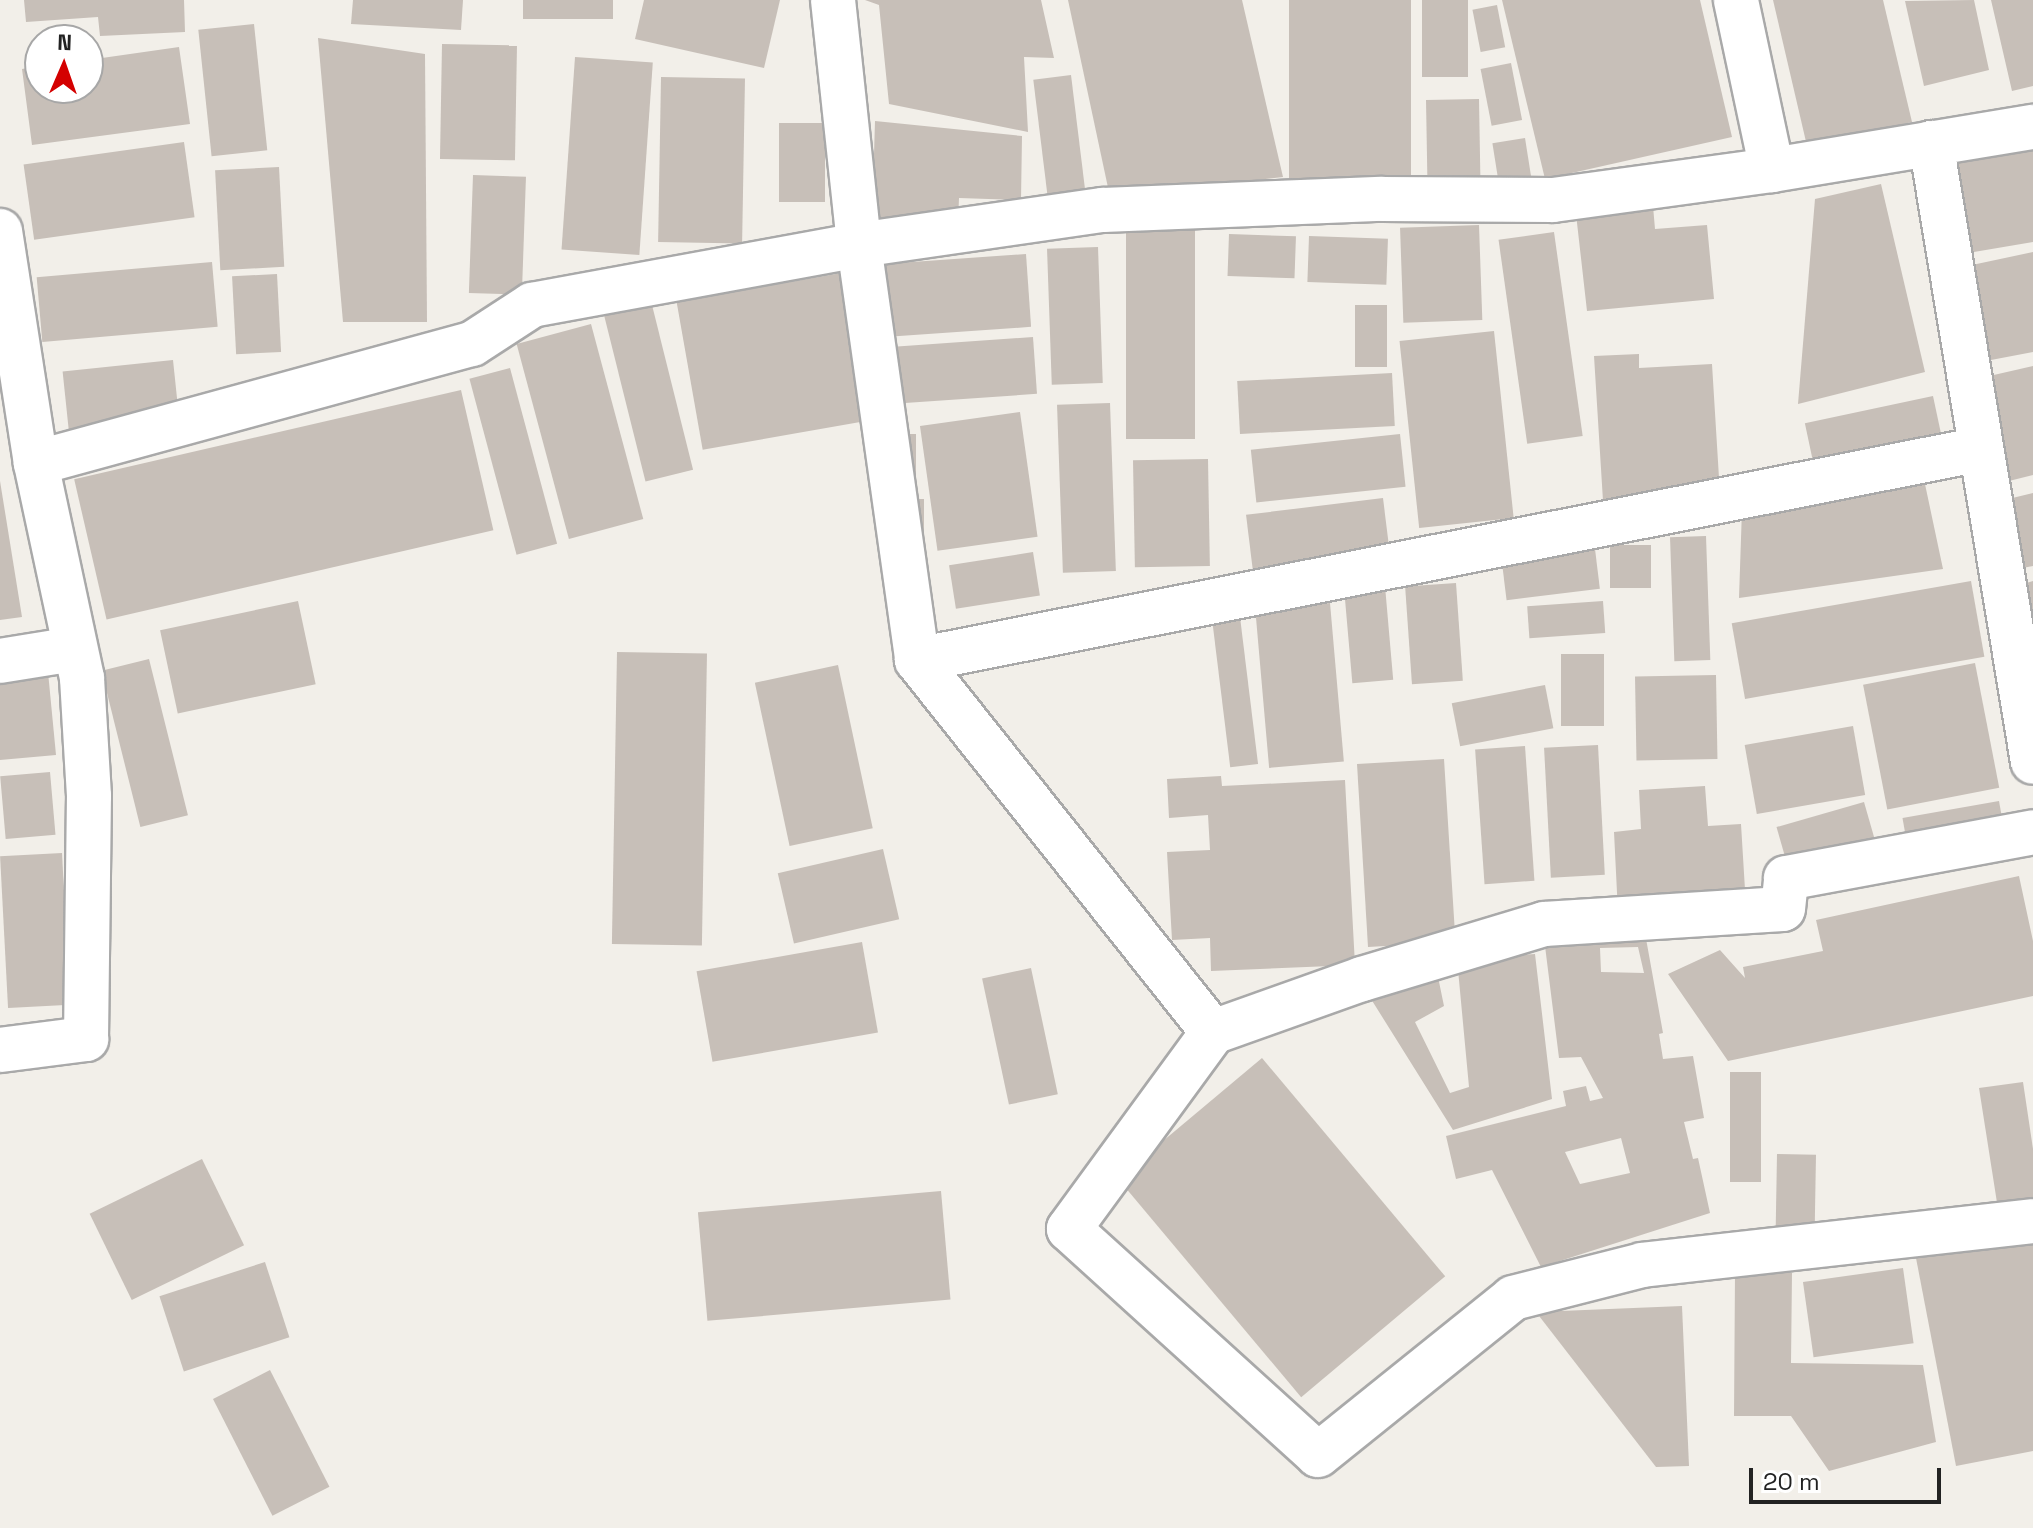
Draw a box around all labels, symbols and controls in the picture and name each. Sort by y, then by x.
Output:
north arrow [24,24,104,104]
text: N [57,28,73,56]
scale bar [1753,1452,1945,1502]
text: 20 m [1763,1466,1820,1497]

